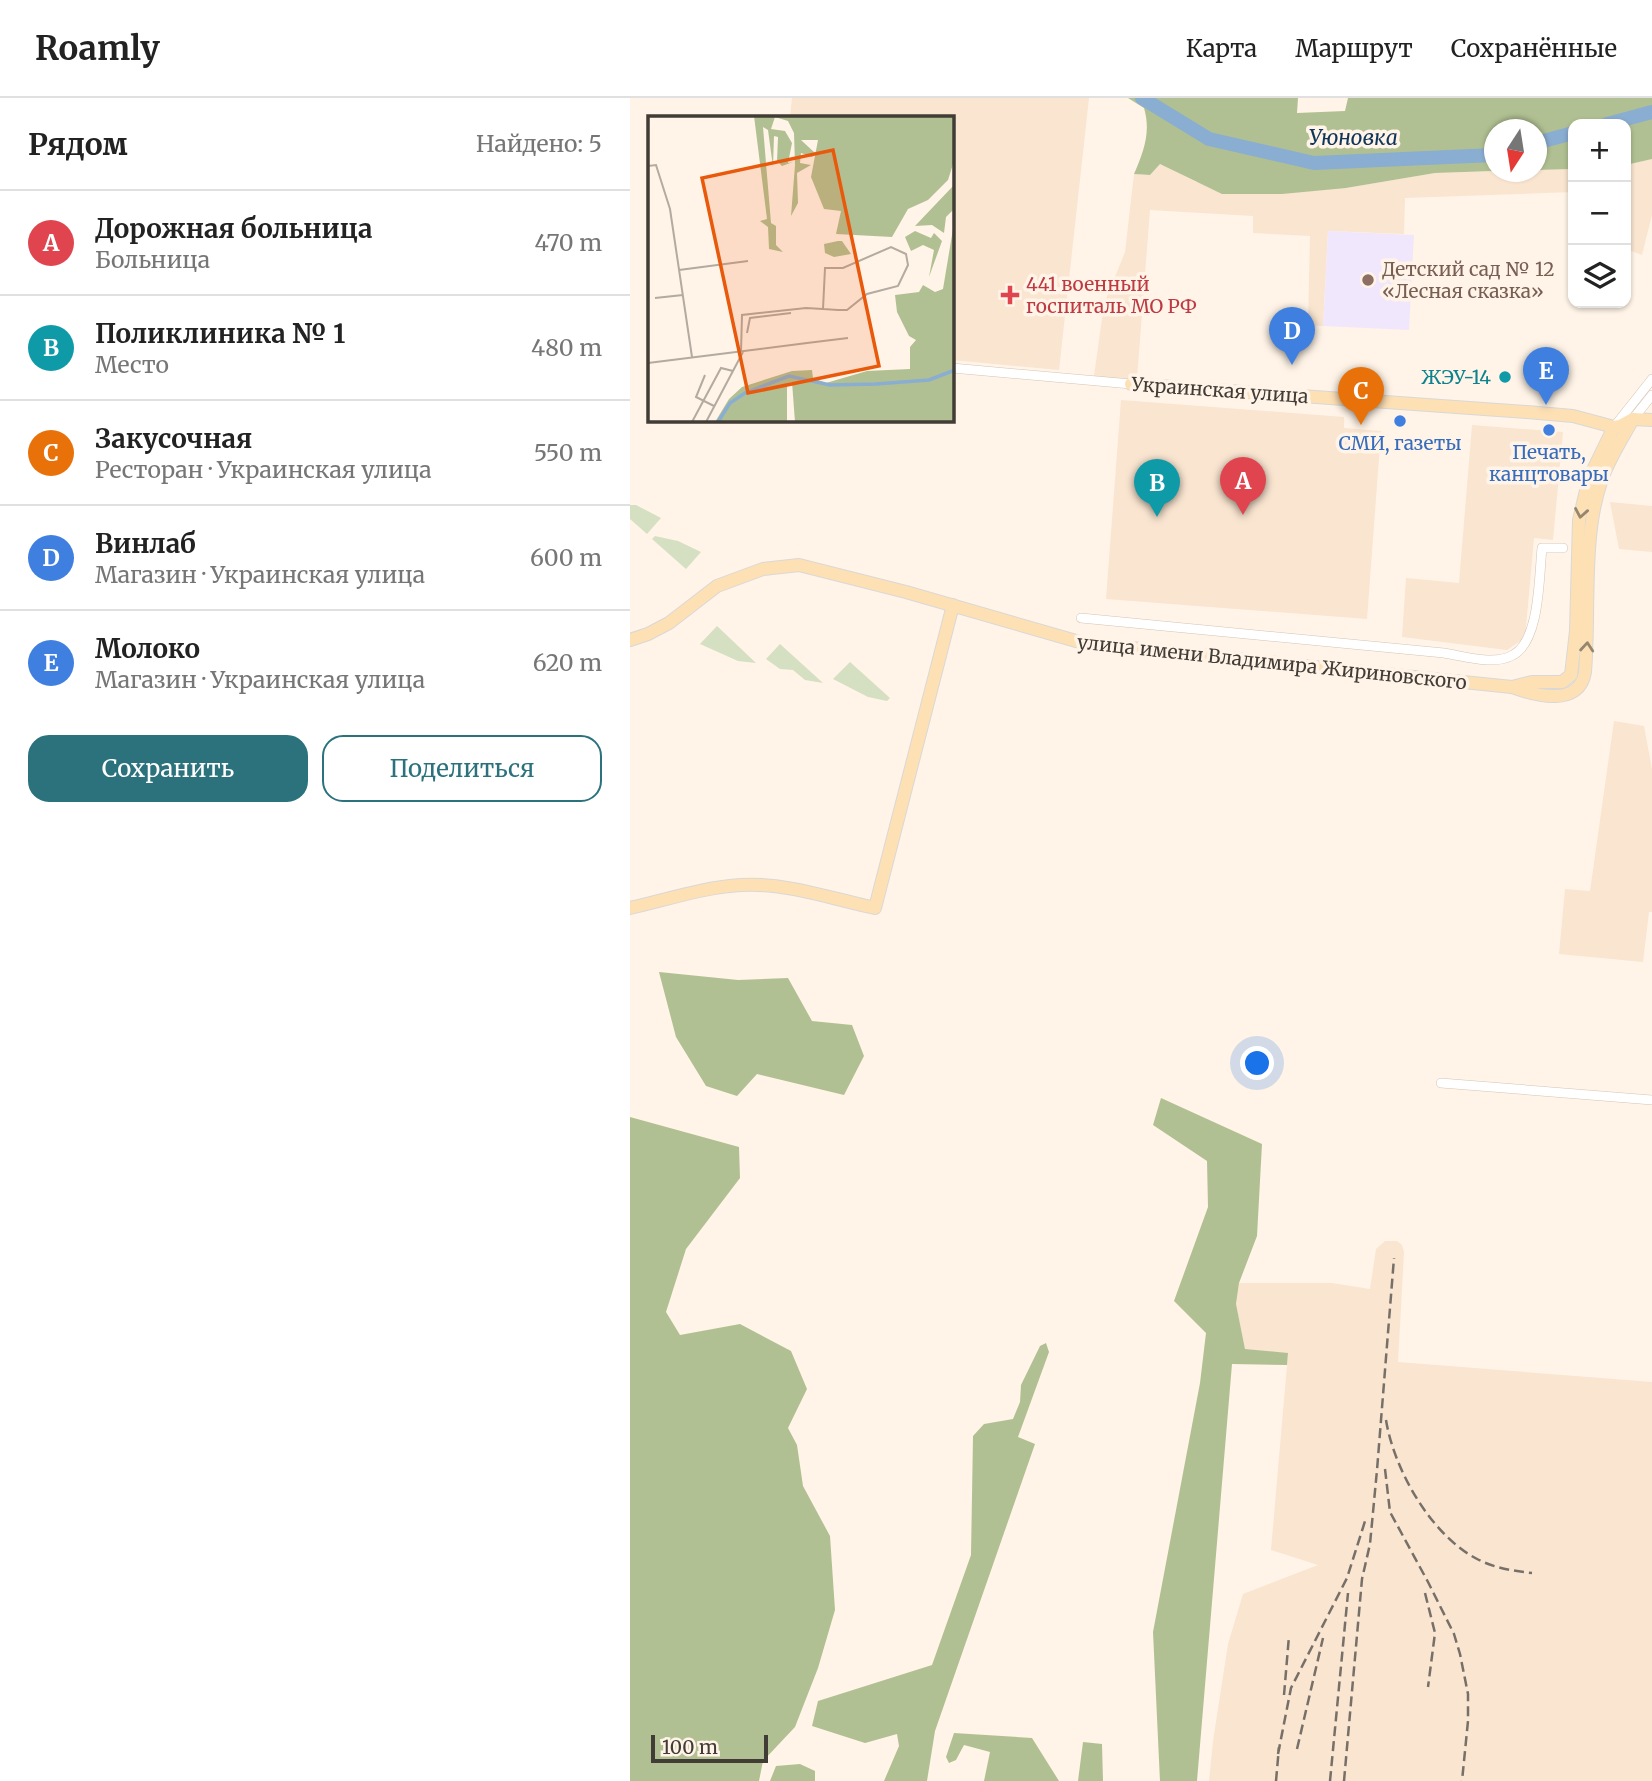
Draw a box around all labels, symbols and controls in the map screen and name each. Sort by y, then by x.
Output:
text: Roamly [35,28,160,69]
text: Карта [1186,33,1257,64]
text: Маршрут [1295,33,1413,64]
text: Сохранённые [1451,33,1617,64]
inset map [648,116,954,422]
north arrow [1484,119,1547,182]
map controls [1568,119,1631,308]
button: + [1568,119,1631,182]
water label: Уюновка [1308,124,1398,151]
text: Рядом [28,125,128,163]
text: Найдено: 5 [476,129,602,158]
button: − [1568,182,1631,245]
text: Дорожная больница [95,212,373,245]
text: A [43,228,59,257]
text: 470 m [535,228,602,257]
text: Больница [95,245,210,274]
button: layers [1568,245,1631,308]
place label: Детский сад № 12 «Лесная сказка» [1382,257,1555,303]
place label: 441 военный госпиталь МО РФ [1026,272,1197,318]
marker: Детский сад № 12 «Лесная сказка» [1360,272,1376,288]
marker: 441 военный госпиталь МО РФ [1000,285,1020,305]
pin: D [1269,307,1315,365]
text: Поликлиника № 1 [95,317,345,350]
text: B [43,333,59,362]
text: 480 m [531,333,602,362]
pin: E [1523,347,1569,405]
text: Место [95,350,169,379]
place label: ЖЭУ-14 [1421,365,1491,389]
pin: C [1338,367,1384,425]
marker: ЖЭУ-14 [1497,369,1513,385]
street label: Украинская улица [1130,372,1309,408]
marker: СМИ, газеты [1392,413,1408,429]
text: Закусочная [95,422,252,455]
marker: Печать, канцтовары [1541,422,1557,438]
place label: СМИ, газеты [1338,431,1462,455]
text: C [43,438,59,467]
text: 550 m [534,438,602,467]
place label: Печать, канцтовары [1489,440,1609,486]
text: Ресторан · Украинская улица [95,455,432,484]
pin: A [1220,457,1266,515]
pin: B [1134,459,1180,517]
one-way arrow [1574,507,1589,519]
text: Винлаб [95,527,196,560]
text: D [42,543,60,572]
text: 600 m [530,543,602,572]
text: Магазин · Украинская улица [95,560,425,589]
street label: улица имени Владимира Жириновского [1076,630,1468,694]
text: Молоко [95,632,200,665]
one-way arrow [1579,642,1594,653]
text: E [43,648,59,677]
text: 620 m [533,648,602,677]
text: Магазин · Украинская улица [95,665,425,694]
button: Сохранить [28,735,308,802]
button: Поделиться [322,735,602,802]
your location [1240,1046,1274,1080]
scale bar [651,1732,768,1764]
text: 100 m [662,1735,718,1759]

